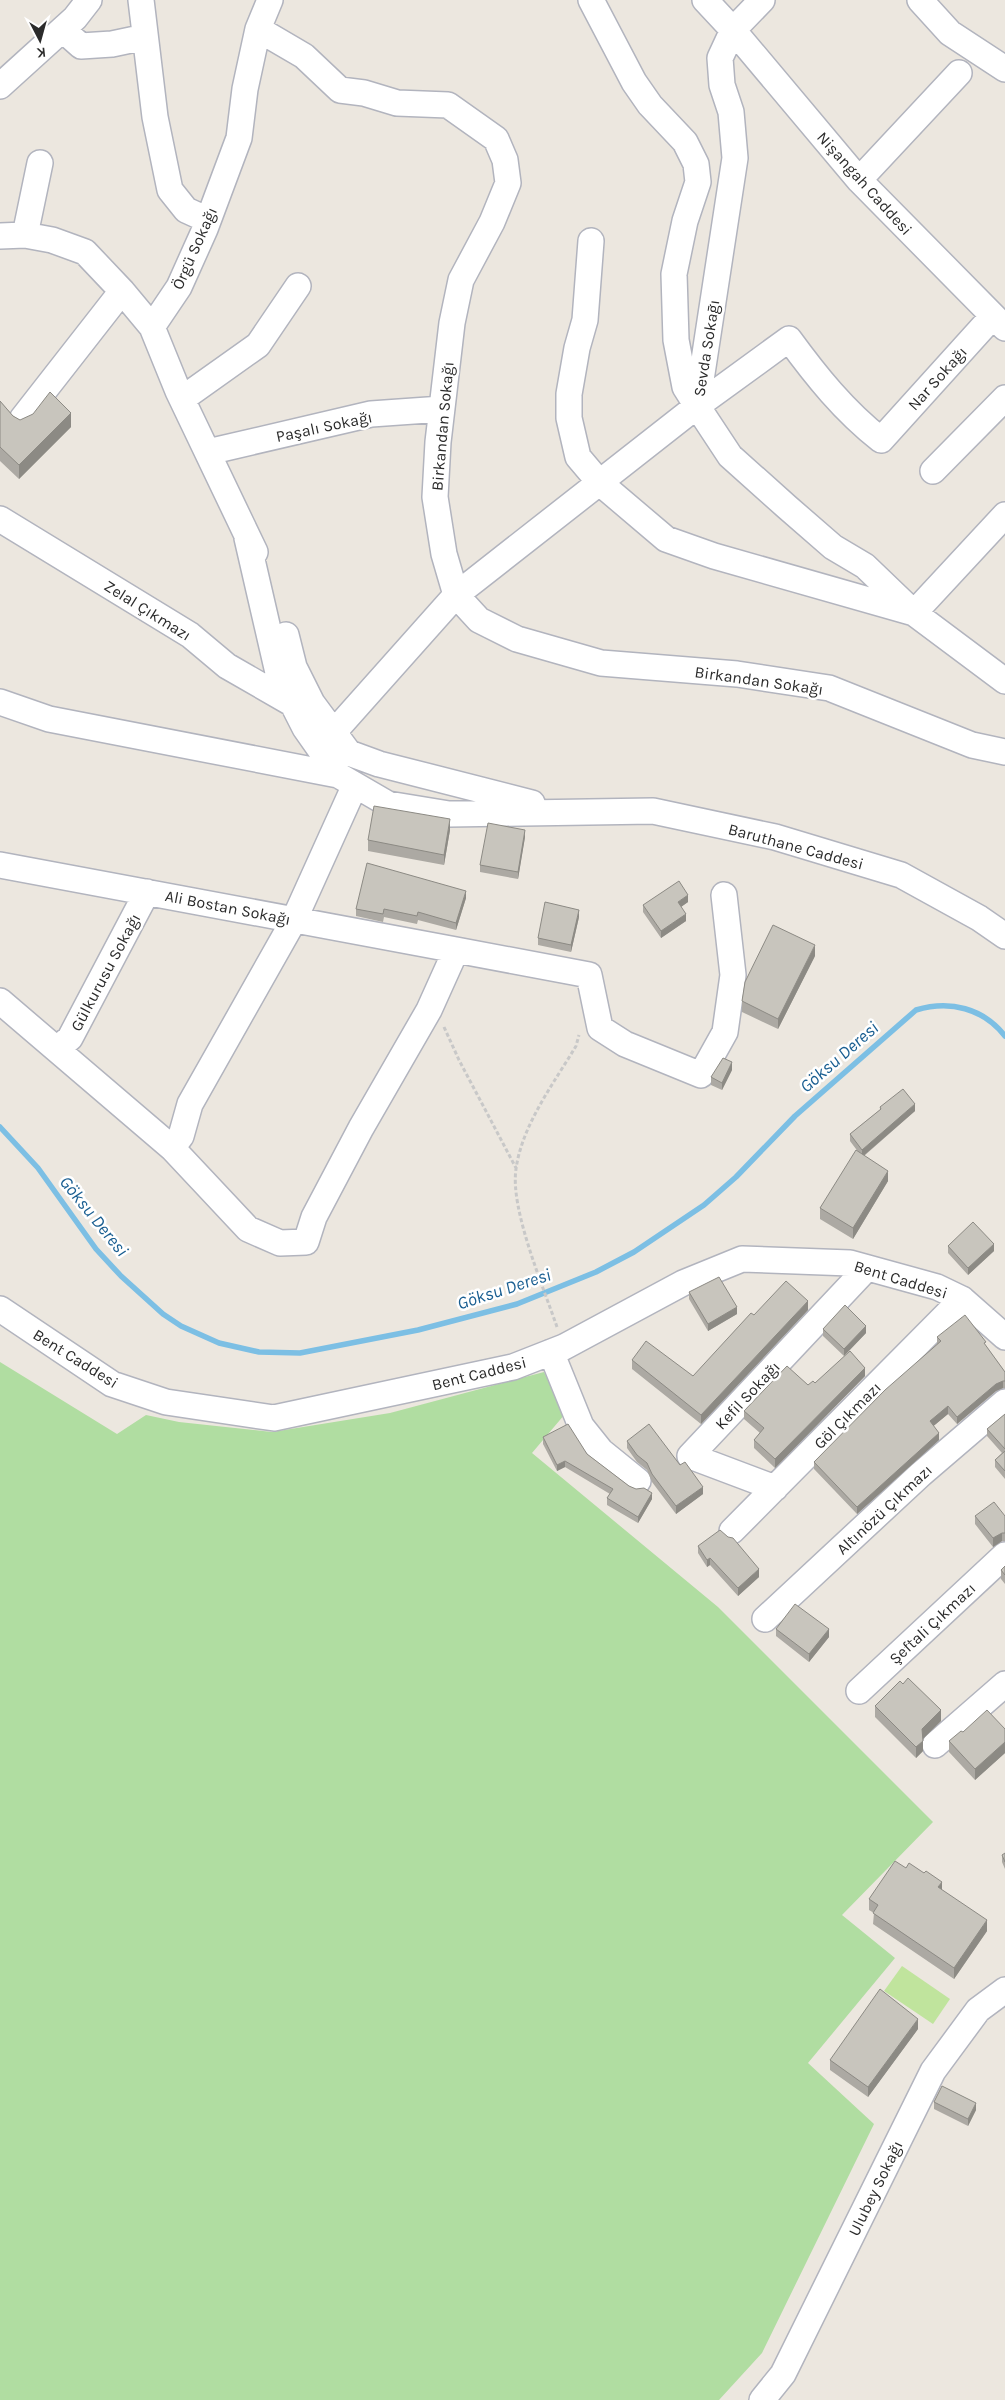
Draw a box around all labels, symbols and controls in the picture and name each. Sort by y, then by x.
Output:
north arrow [15,15,65,65]
text: K [35,43,47,61]
street label: Nişangah Caddesi [813,128,916,239]
street label: Örgü Sokağı [168,204,221,292]
street label: Sevda Sokaḡı [689,298,724,398]
street label: Nar Sokağı [904,342,971,414]
street label: Birkandan Sokağı [427,361,458,492]
street label: Paşalı Sokağı [274,407,374,446]
street label: Zelal Çıkmazı [101,576,195,645]
street label: Birkandan Sokağı [693,662,825,699]
street label: Baruthane Caddesi [726,819,866,874]
street label: Ali Bostan Sokağı [163,886,292,929]
street label: Gülkurusu Sokağı [66,910,144,1034]
water label: Göksu Deresi [795,1017,883,1097]
water label: Göksu Deresi [55,1171,133,1261]
street label: Bent Caddesi [852,1256,950,1303]
water label: Göksu Deresi [454,1263,554,1315]
street label: Bent Caddesi [30,1325,122,1392]
street label: Bent Caddesi [430,1353,528,1394]
street label: Kefil Sokağı [711,1357,784,1433]
street label: Göl Çıkmazı [810,1378,885,1453]
street label: Altınözü Çıkmazı [833,1460,936,1558]
street label: Şeftali Çıkmazı [885,1579,979,1668]
street label: Ulubey Sokağı [844,2137,907,2239]

